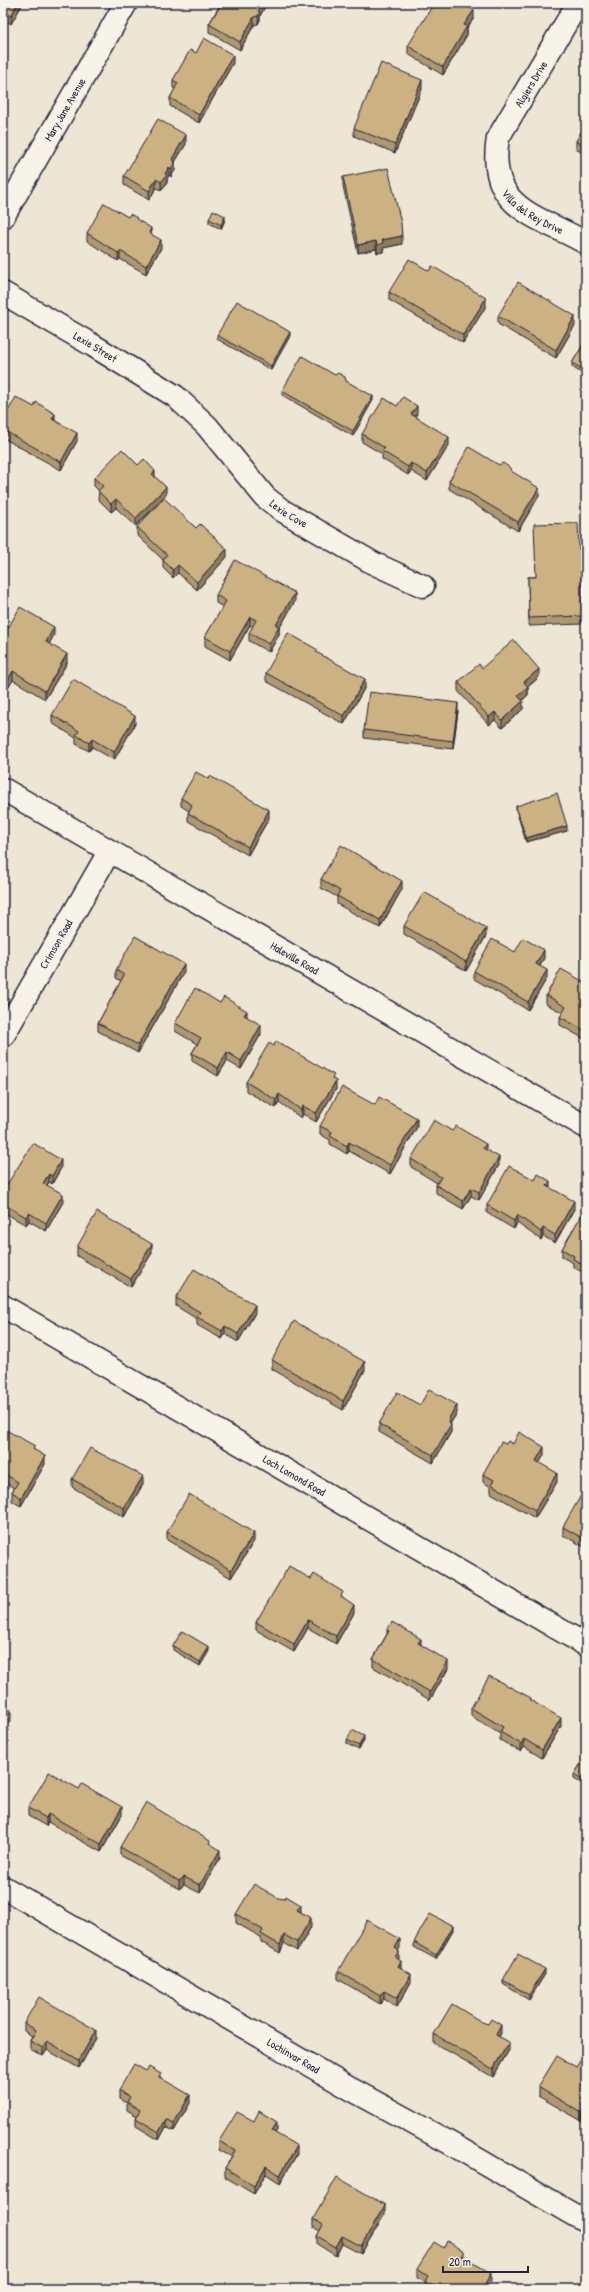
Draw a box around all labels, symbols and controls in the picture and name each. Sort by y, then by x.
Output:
street label: Algiers Drive [512,58,551,110]
street label: Mary Jane Avenue [41,75,89,144]
street label: Villa del Rey Drive [499,187,566,237]
street label: Lexie Street [71,329,120,366]
street label: Lexie Cove [267,496,311,531]
street label: Crimson Road [36,916,76,971]
street label: Haleville Road [268,939,322,978]
street label: Loch Lomond Road [260,1452,329,1499]
street label: Lochinvar Road [265,2035,323,2077]
scale bar [443,2248,528,2274]
text: 20 m [449,2253,471,2270]

